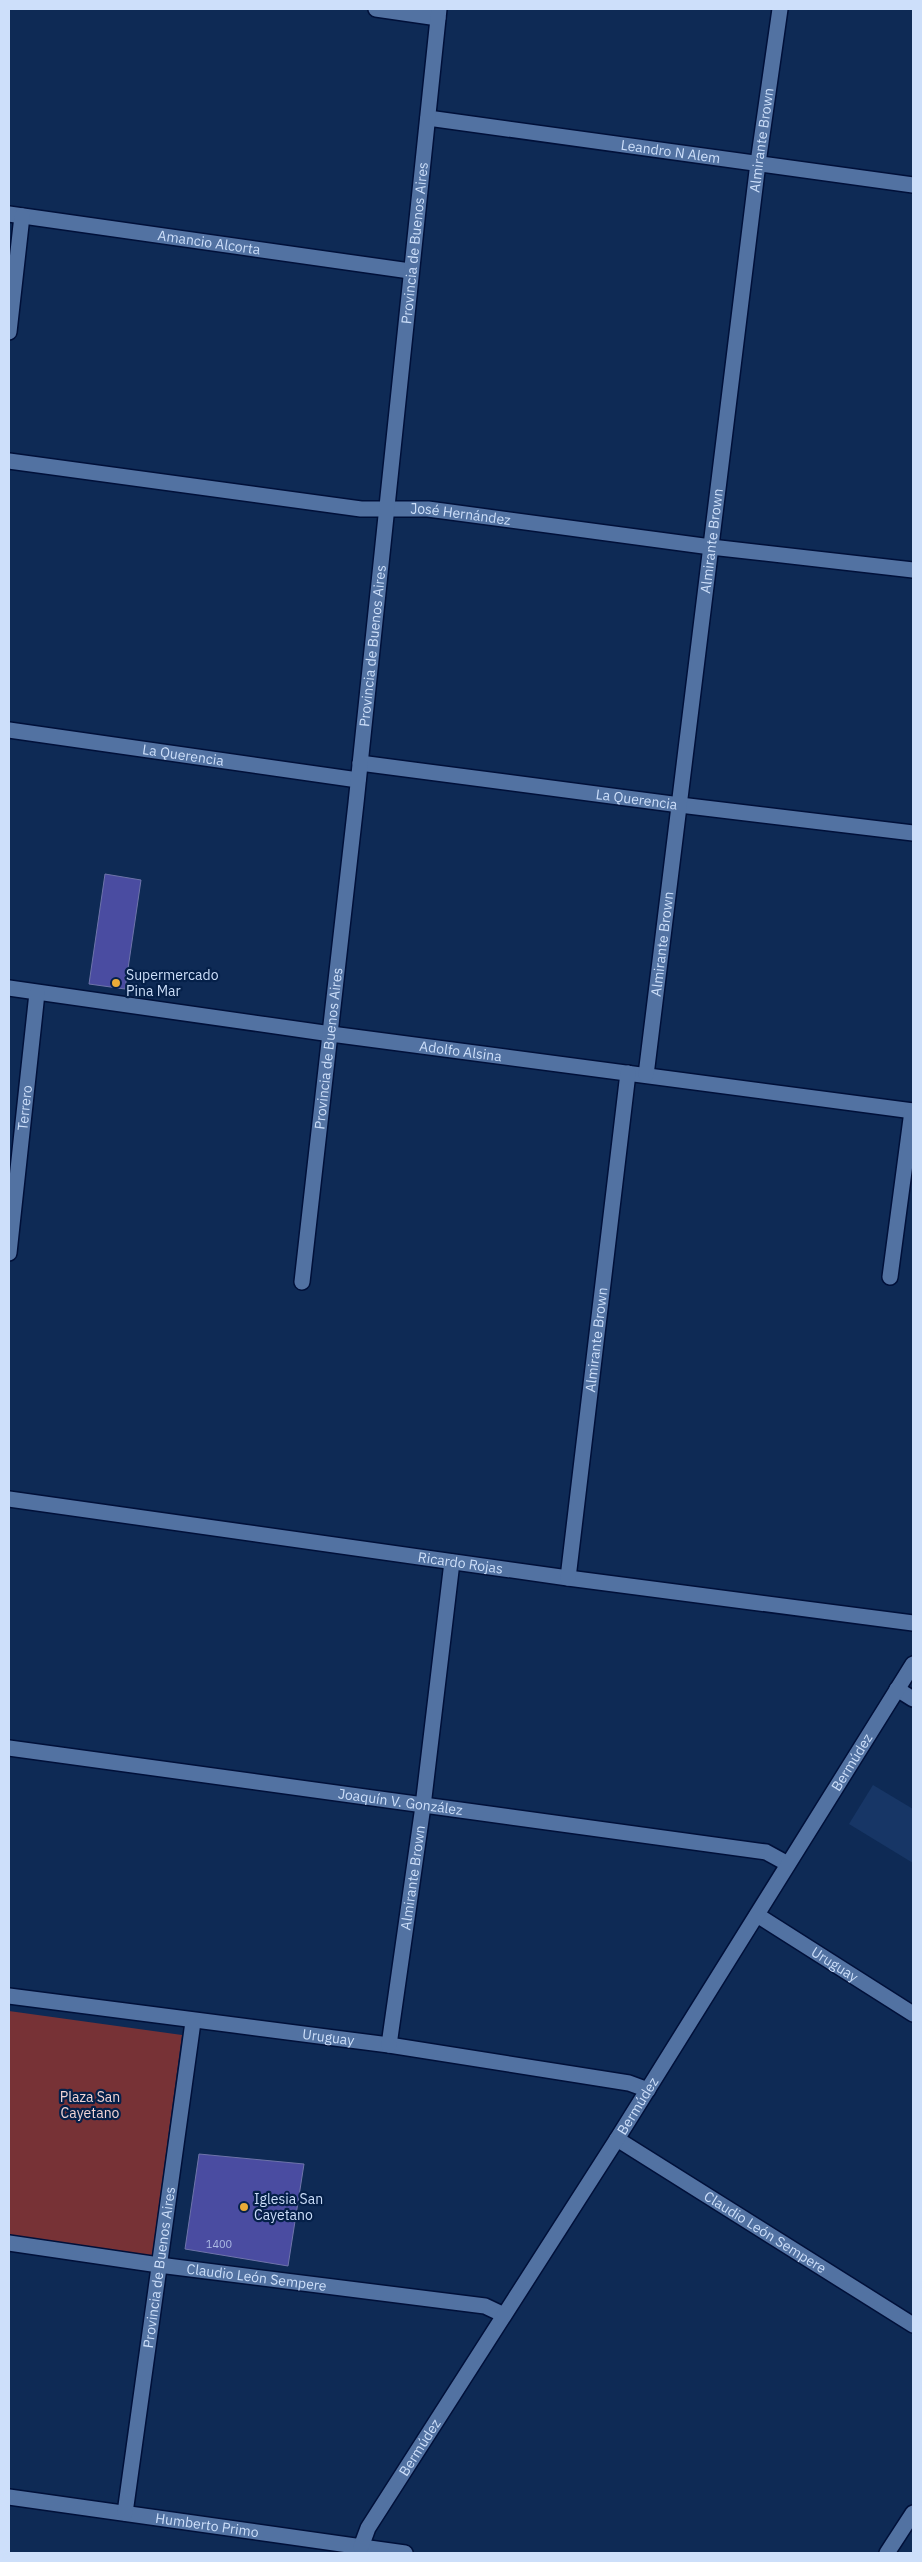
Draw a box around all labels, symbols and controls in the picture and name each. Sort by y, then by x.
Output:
street label: Almirante Brown [745,87,778,194]
street label: Leandro N Alem [620,136,722,167]
street label: Provincia de Buenos Aires [397,161,432,325]
street label: Amancio Alcorta [156,226,262,259]
street label: Almirante Brown [696,487,727,595]
street label: José Hernández [410,500,512,529]
street label: Provincia de Buenos Aires [355,564,390,728]
street label: La Querencia [141,740,226,770]
street label: La Querencia [595,785,679,814]
street label: Almirante Brown [647,890,677,998]
place label: Supermercado Pina Mar [126,966,219,1000]
street label: Provincia de Buenos Aires [310,966,346,1130]
marker: Supermercado Pina Mar [110,977,122,989]
street label: Adolfo Alsina [418,1037,503,1066]
street label: Terrero [13,1084,36,1131]
street label: Almirante Brown [581,1286,611,1393]
street label: Ricardo Rojas [417,1548,504,1578]
street label: Bermúdez [827,1730,877,1794]
street label: Joaquín V. González [337,1784,464,1819]
street label: Almirante Brown [396,1824,429,1931]
street label: Uruguay [808,1943,862,1986]
street label: Uruguay [301,2025,355,2049]
street label: Bermúdez [613,2073,663,2138]
park label: Plaza San Cayetano [60,2088,120,2122]
street label: Provincia de Buenos Aires [139,2185,179,2349]
street label: Claudio León Sempere [701,2187,830,2277]
place label: Iglesia San Cayetano [254,2190,323,2224]
marker: Iglesia San Cayetano [238,2201,250,2213]
house number: 1400 [206,2237,232,2251]
street label: Claudio León Sempere [186,2260,328,2295]
street label: Bermúdez [395,2415,445,2479]
street label: Humberto Primo [154,2509,260,2541]

